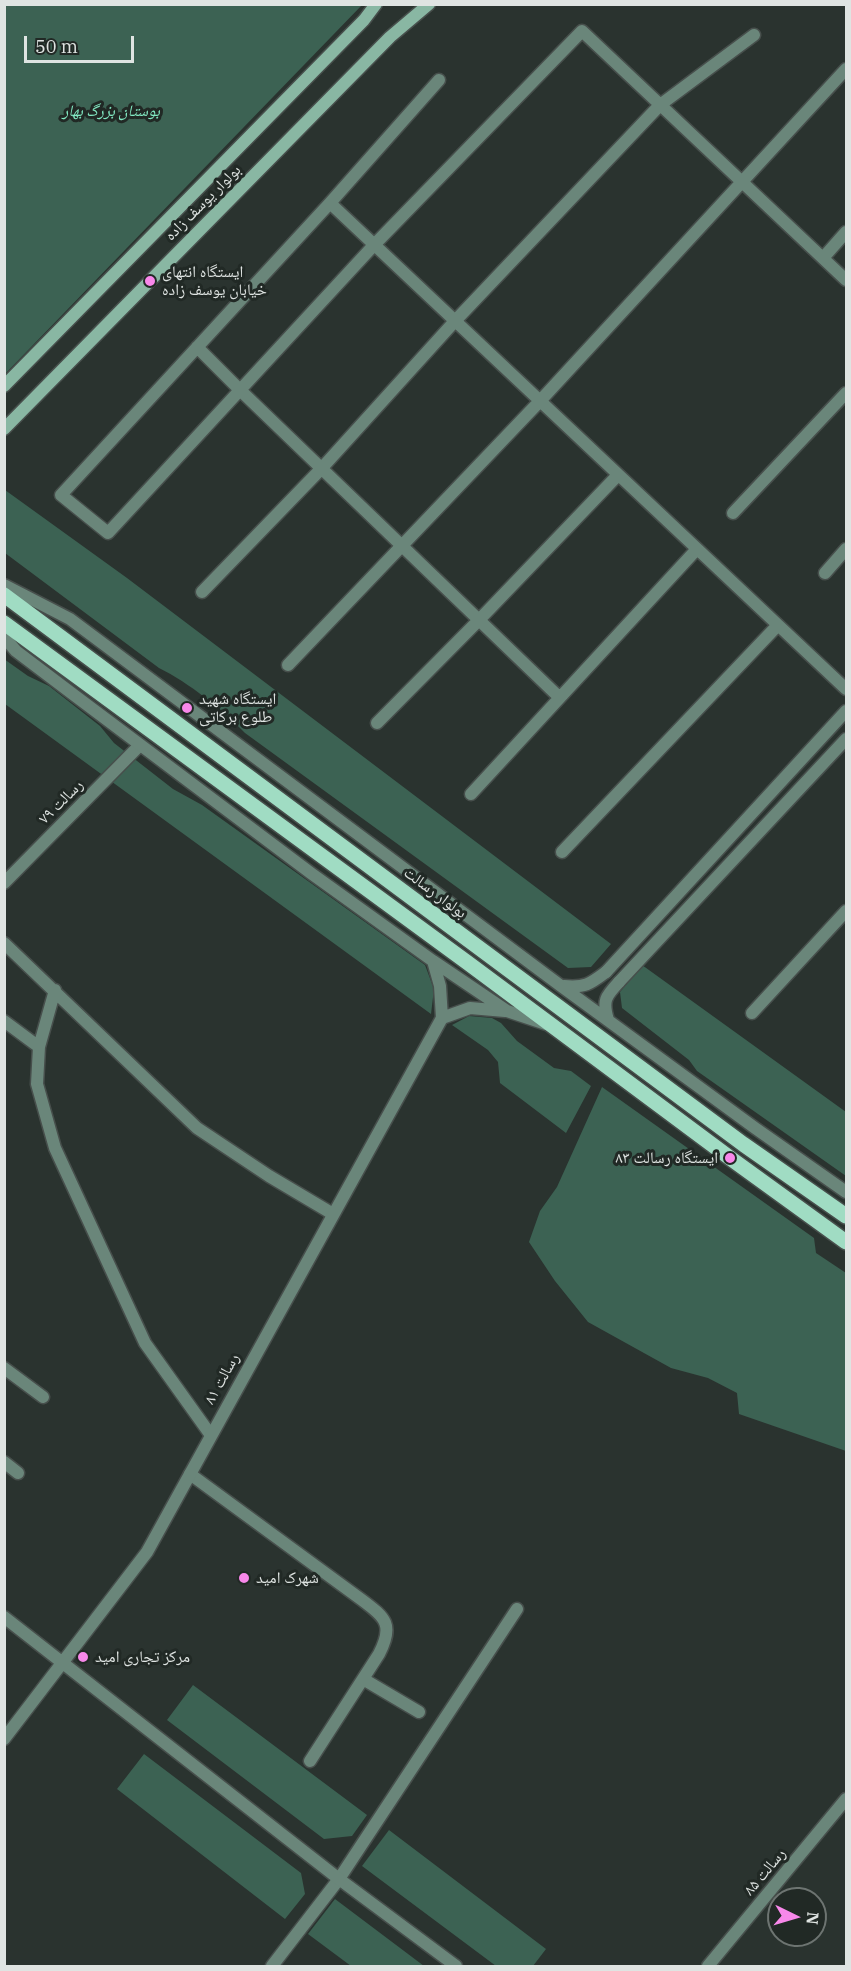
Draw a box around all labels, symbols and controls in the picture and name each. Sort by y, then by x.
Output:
scale bar [27,24,136,62]
text: 50 m [35,35,78,58]
park label: بوستان بزرگ بهار [62,101,160,121]
street label: بولوار یوسف زاده [161,161,245,245]
place label: ایستگاه انتهای خیابان یوسف زاده [162,262,267,300]
marker: ایستگاه انتهای خیابان یوسف زاده [143,274,157,288]
place label: ایستگاه شهید طلوع برکاتی [199,689,276,727]
marker: ایستگاه شهید طلوع برکاتی [180,701,194,715]
street label: رسالت ۷۹ [35,776,87,828]
street label: بولوار رسالت [400,863,470,923]
place label: ایستگاه رسالت ۸۳ [615,1148,718,1168]
marker: ایستگاه رسالت ۸۳ [723,1151,737,1165]
street label: رسالت ۸۱ [200,1350,244,1408]
place label: شهرک امید [256,1568,319,1588]
marker: شهرک امید [237,1571,251,1585]
place label: مرکز تجاری امید [95,1647,190,1667]
marker: مرکز تجاری امید [76,1650,90,1664]
street label: رسالت ۸۵ [740,1845,790,1899]
north arrow [767,1887,827,1947]
text: N [802,1911,823,1926]

